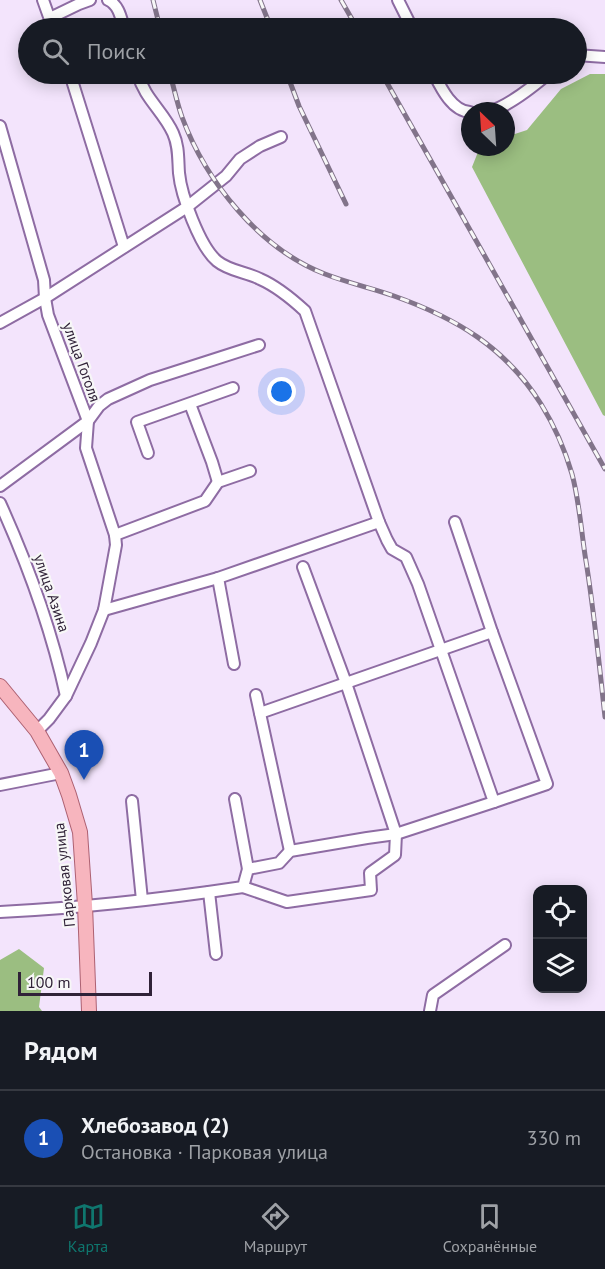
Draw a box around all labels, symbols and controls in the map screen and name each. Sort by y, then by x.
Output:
search box [18,18,587,84]
icon: search [39,35,72,68]
text: Поиск [87,37,146,65]
north arrow [461,102,515,156]
street label: улица Гоголя [59,320,105,404]
your location [267,377,296,406]
street label: улица Азина [30,552,74,634]
pin: 1 [64,730,104,780]
street label: Парковая улица [49,822,79,928]
map controls [533,885,587,993]
button: locate [533,885,587,939]
button: layers [533,939,587,993]
scale bar [18,969,152,996]
text: 100 m [27,972,70,992]
text: Рядом [24,1034,98,1067]
text: Хлебозавод (2) [81,1111,229,1139]
text: 1 [38,1125,49,1151]
text: 330 m [527,1125,581,1151]
text: Остановка · Парковая улица [81,1139,328,1165]
tab: Карта [68,1200,108,1256]
tab: Маршрут [244,1200,307,1256]
tab: Сохранённые [443,1200,537,1256]

